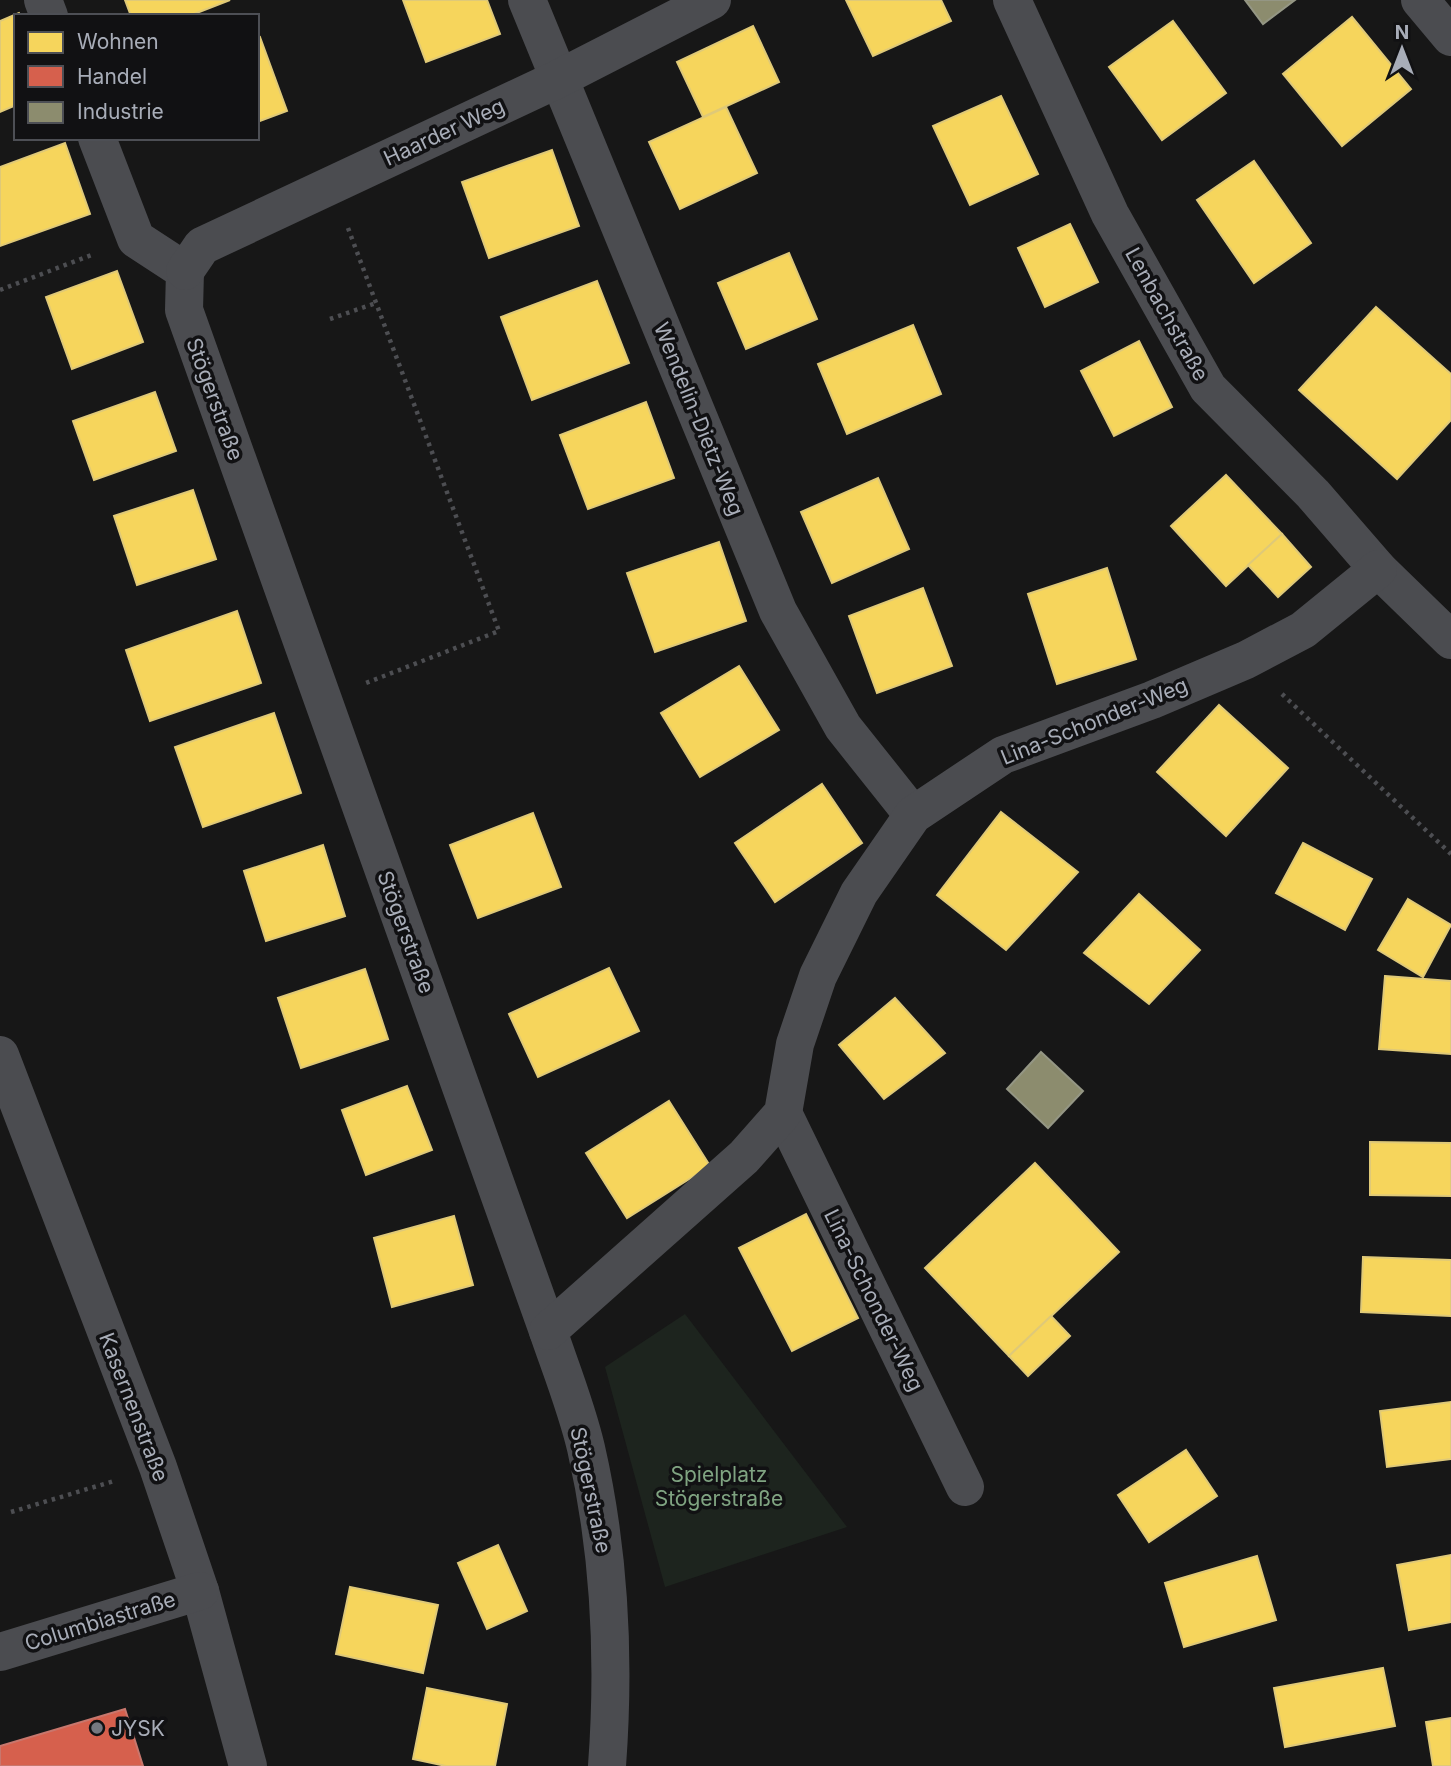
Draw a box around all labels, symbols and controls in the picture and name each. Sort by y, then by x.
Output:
legend [14,14,259,140]
north arrow [1367,14,1437,84]
text: N [1395,21,1409,44]
text: Wohnen [77,29,159,54]
text: Handel [77,64,147,89]
street label: Haarder Weg [380,93,508,171]
text: Industrie [77,99,164,124]
street label: Lenbachstraße [1120,243,1214,385]
street label: Wendelin-Dietz-Weg [649,319,749,519]
street label: Stögerstraße [181,334,249,464]
street label: Lina-Schonder-Weg [997,672,1191,770]
street label: Stögerstraße [372,867,440,997]
street label: Lina-Schonder-Weg [819,1205,929,1395]
street label: Kasernenstraße [94,1329,174,1485]
street label: Stögerstraße [565,1425,617,1555]
park label: Spielplatz Stögerstraße [655,1462,783,1511]
street label: Columbiastraße [22,1586,178,1656]
place label: JYSK [111,1716,165,1741]
marker: JYSK [89,1720,105,1736]

